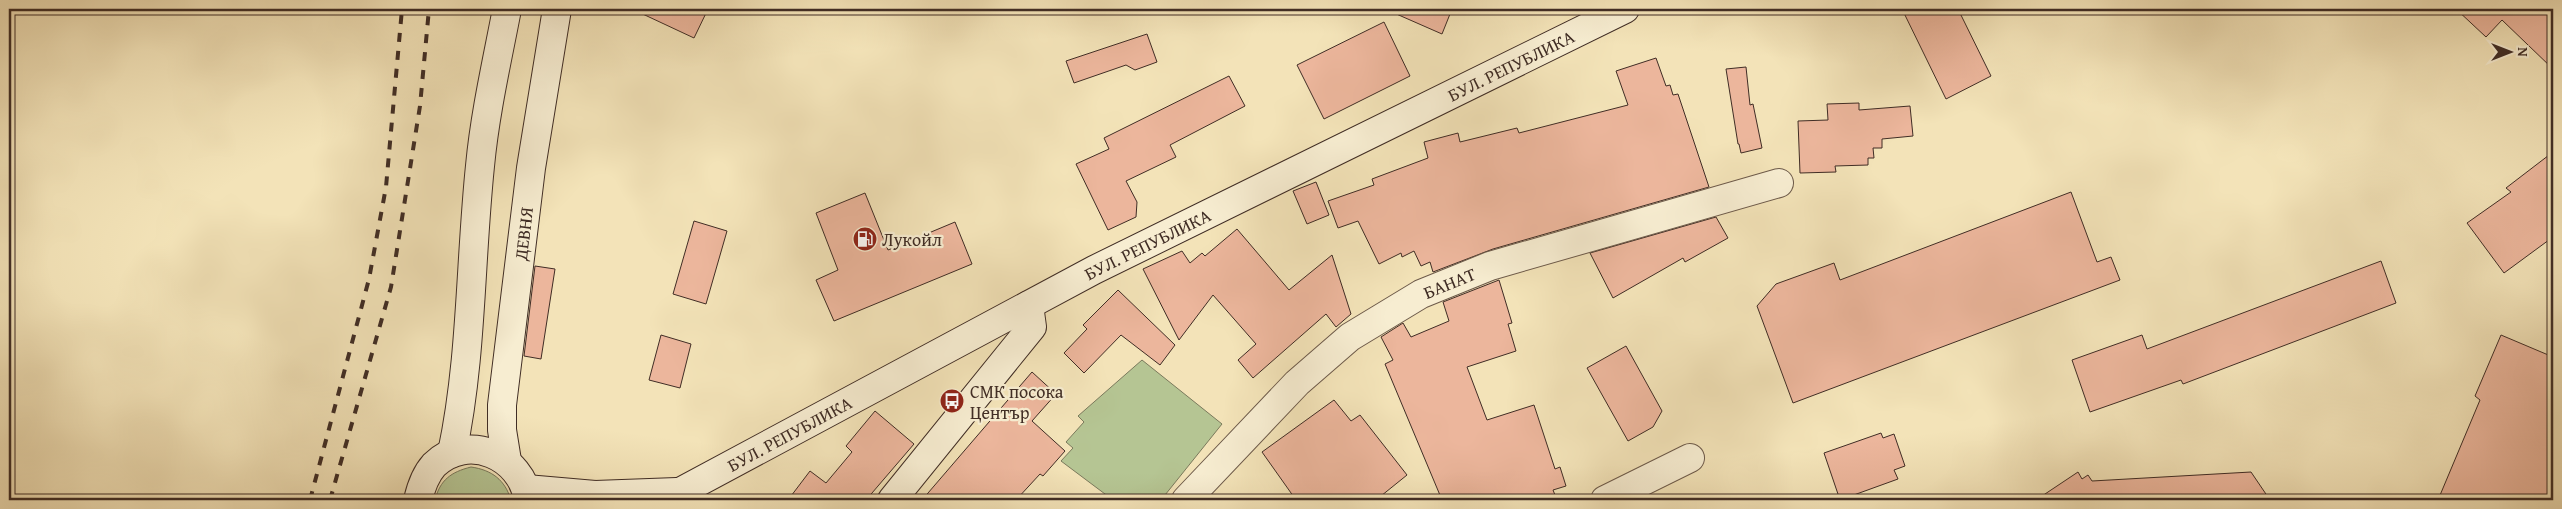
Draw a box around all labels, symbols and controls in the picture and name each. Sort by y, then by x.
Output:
street label: БУЛ. РЕПУБЛИКА [1443,23,1579,108]
north arrow [2484,28,2534,78]
text: N [2513,47,2533,57]
street label: БУЛ. РЕПУБЛИКА [1079,201,1215,287]
street label: ДЕВНЯ [506,205,540,263]
fuel station icon: Лукойл [852,226,878,252]
place label: Лукойл [882,226,942,253]
street label: БАНАТ [1419,260,1479,305]
place label: СМК посока Център [970,378,1064,426]
bus stop icon: СМК посока Център [939,388,965,414]
street label: БУЛ. РЕПУБЛИКА [722,389,857,478]

